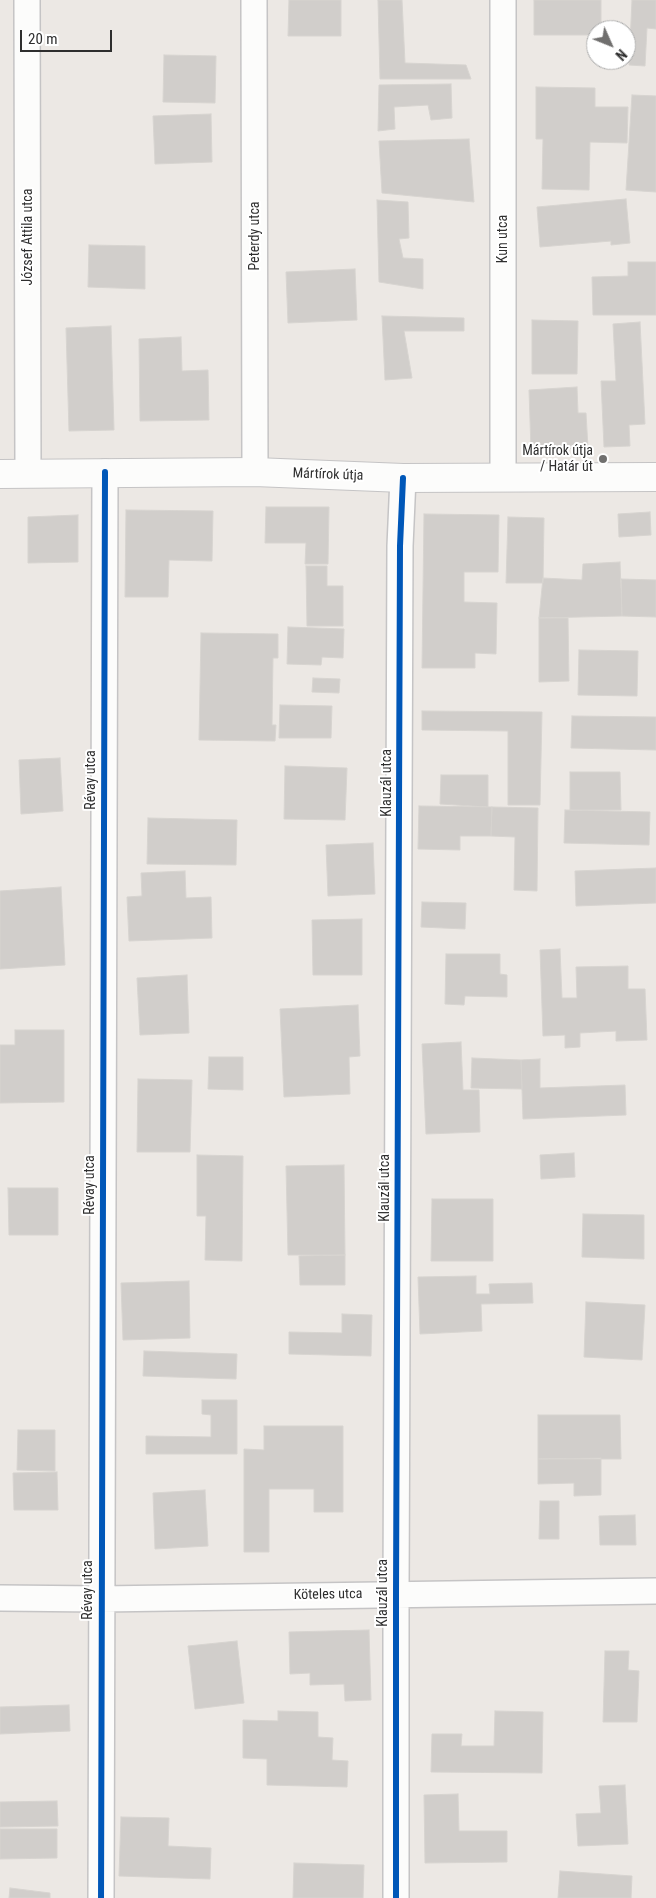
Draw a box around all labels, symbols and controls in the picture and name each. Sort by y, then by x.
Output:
scale bar [22,20,115,52]
north arrow [586,20,636,70]
text: 20 m [28,30,58,48]
text: N [612,46,630,63]
street label: József Attila utca [20,188,36,286]
street label: Peterdy utca [247,201,263,271]
street label: Kun utca [495,215,511,263]
place label: Mártírok útja / Határ út [522,443,593,476]
marker: Mártírok útja / Határ út [597,453,609,465]
street label: Mártírok útja [292,465,364,485]
street label: Klauzál utca [379,749,395,817]
street label: Révay utca [83,750,99,810]
street label: Klauzál utca [377,1154,393,1222]
street label: Révay utca [82,1155,98,1215]
street label: Klauzál utca [375,1559,391,1627]
street label: Révay utca [80,1560,96,1620]
street label: Köteles utca [294,1586,362,1604]

